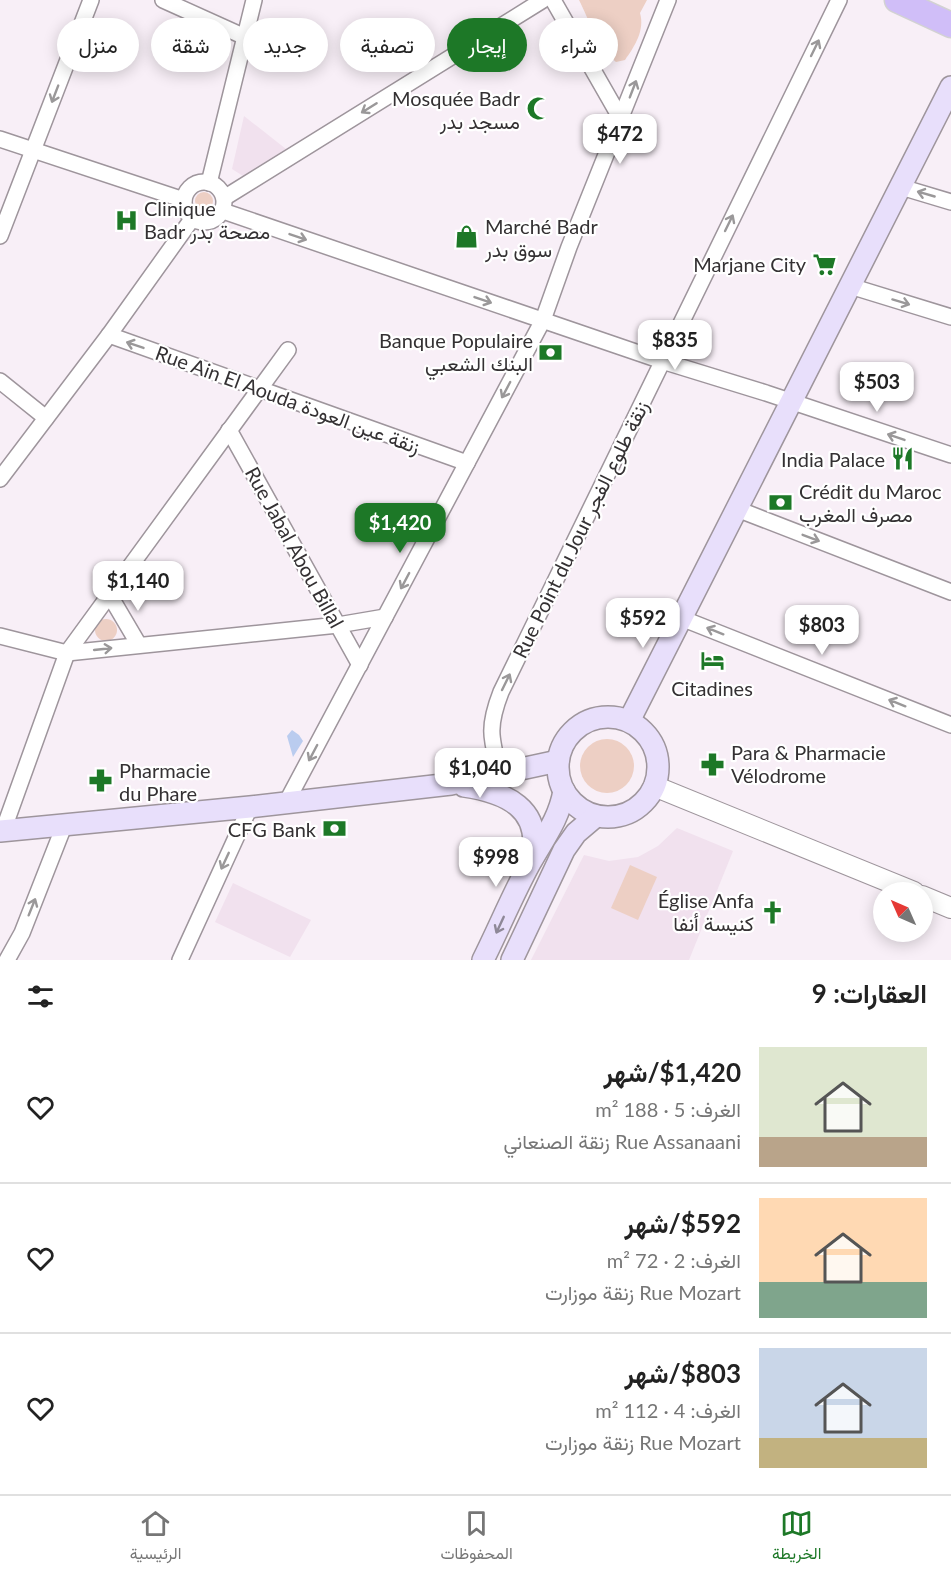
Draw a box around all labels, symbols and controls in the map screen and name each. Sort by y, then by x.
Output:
chip: منزل [57,18,139,72]
chip: شقة [151,18,231,72]
chip: جديد [243,18,328,72]
chip: تصفية [340,18,435,72]
chip: إيجار [447,18,527,72]
chip: شراء [539,18,618,72]
one-way arrow [810,39,822,57]
one-way arrow [628,81,639,99]
one-way arrow [49,84,60,103]
place label: Mosquée Badr مسجد بدر [392,86,521,135]
mosque icon: Mosquée Badr مسجد بدر [525,96,551,122]
one-way arrow [360,102,377,115]
pin: $472 [584,114,656,165]
text: $472 [597,121,643,145]
one-way arrow [917,188,936,199]
place label: Clinique Badr مصحة بدر [144,196,270,245]
hospital icon: Clinique Badr مصحة بدر [113,207,139,233]
place label: Marché Badr سوق بدر [484,214,598,263]
one-way arrow [724,214,736,232]
shop icon: Marché Badr سوق بدر [454,224,480,250]
one-way arrow [288,232,307,243]
supermarket icon: Marjane City [811,251,837,277]
place label: Marjane City [693,252,807,276]
one-way arrow [473,295,491,306]
one-way arrow [891,297,910,308]
pin: $835 [639,320,711,371]
text: $835 [652,327,698,351]
place label: Banque Populaire البنك الشعبي [379,328,533,381]
one-way arrow [127,338,145,349]
bank icon: Banque Populaire البنك الشعبي [538,339,564,365]
street label: Rue Ain El Aouda زنقة عين العودة [152,340,424,460]
pin: $503 [841,362,913,413]
text: $503 [854,369,900,393]
one-way arrow [500,381,511,399]
street label: Rue Point du Jour زنقة طلوع الفجر [507,396,656,663]
one-way arrow [887,430,905,441]
restaurant icon: India Palace [890,446,916,472]
place label: India Palace [781,447,885,471]
street label: Rue Jabal Abou Billal [241,462,349,632]
place label: Crédit du Maroc مصرف المغرب [799,479,942,528]
bank icon: Crédit du Maroc مصرف المغرب [768,490,794,516]
pin: $1,420 [351,503,449,554]
text: $1,420 [369,510,431,534]
one-way arrow [801,533,820,544]
pin: $1,140 [89,561,187,612]
text: $1,140 [107,568,169,592]
one-way arrow [399,572,411,589]
pin: $592 [607,598,679,649]
text: $592 [620,605,666,629]
pin: $803 [786,605,858,656]
text: $803 [799,612,845,636]
one-way arrow [707,625,725,636]
one-way arrow [92,643,112,654]
hotel icon: Citadines [699,648,725,674]
one-way arrow [501,673,513,691]
place label: Citadines [671,676,753,700]
one-way arrow [888,697,906,708]
place label: Para & Pharmacie Vélodrome [731,740,886,787]
one-way arrow [307,744,318,762]
pin: $1,040 [431,748,529,799]
pharmacy icon: Para & Pharmacie Vélodrome [700,751,726,777]
text: $1,040 [449,755,511,779]
place label: Pharmacie du Phare [119,758,211,805]
pharmacy icon: Pharmacie du Phare [88,768,114,794]
bank icon: CFG Bank [321,816,347,842]
place label: CFG Bank [228,817,317,841]
pin: $998 [460,837,532,888]
text: $998 [473,844,519,868]
one-way arrow [219,851,231,869]
north arrow [873,882,933,942]
map controls [873,882,933,942]
place label: Église Anfa كنيسة أنفا [658,888,754,936]
one-way arrow [27,898,38,917]
church icon: Église Anfa كنيسة أنفا [759,899,785,925]
one-way arrow [493,916,505,934]
text: العقارات: 9 [812,977,927,1009]
icon: filters [24,980,57,1013]
text: $1,420/شهر [603,1056,741,1088]
icon: home [807,1071,879,1143]
icon: heart [24,1091,57,1124]
text: الغرف: 5 · 188 m² [595,1097,741,1121]
text: Rue Assanaani زنقة الصنعاني [503,1129,741,1153]
text: $592/شهر [625,1207,741,1239]
icon: home [807,1222,879,1294]
icon: heart [24,1242,57,1275]
text: الغرف: 2 · 72 m² [607,1248,741,1272]
text: Rue Mozart زنقة موزارت [545,1280,741,1304]
text: $803/شهر [625,1357,741,1389]
icon: home [807,1372,879,1444]
icon: heart [24,1392,57,1425]
text: الغرف: 4 · 112 m² [595,1398,741,1422]
text: Rue Mozart زنقة موزارت [545,1430,741,1454]
tab: الرئيسية [130,1507,181,1568]
tab: المحفوظات [441,1507,513,1568]
tab: الخريطة [772,1507,821,1568]

